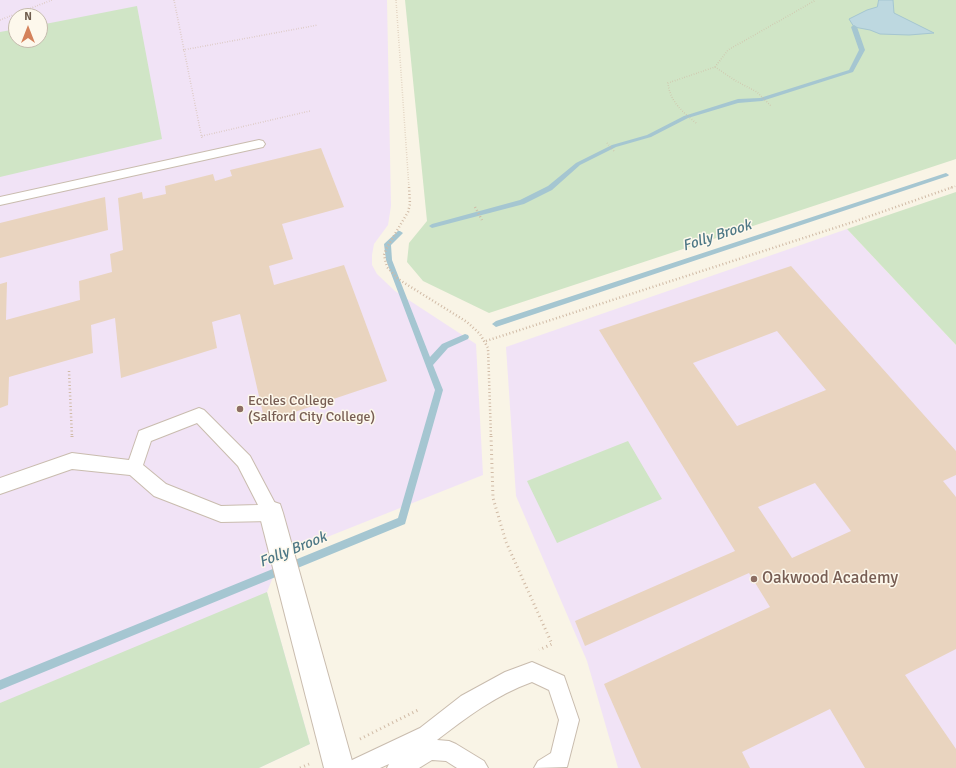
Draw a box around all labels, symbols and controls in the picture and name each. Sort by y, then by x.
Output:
north arrow [8,8,48,48]
text: N [24,10,32,23]
water label: Folly Brook [680,216,754,256]
place label: Eccles College (Salford City College) [248,393,375,426]
marker: Eccles College (Salford City College) [235,404,245,414]
water label: Folly Brook [257,528,329,572]
place label: Oakwood Academy [762,569,898,589]
marker: Oakwood Academy [749,574,759,584]

